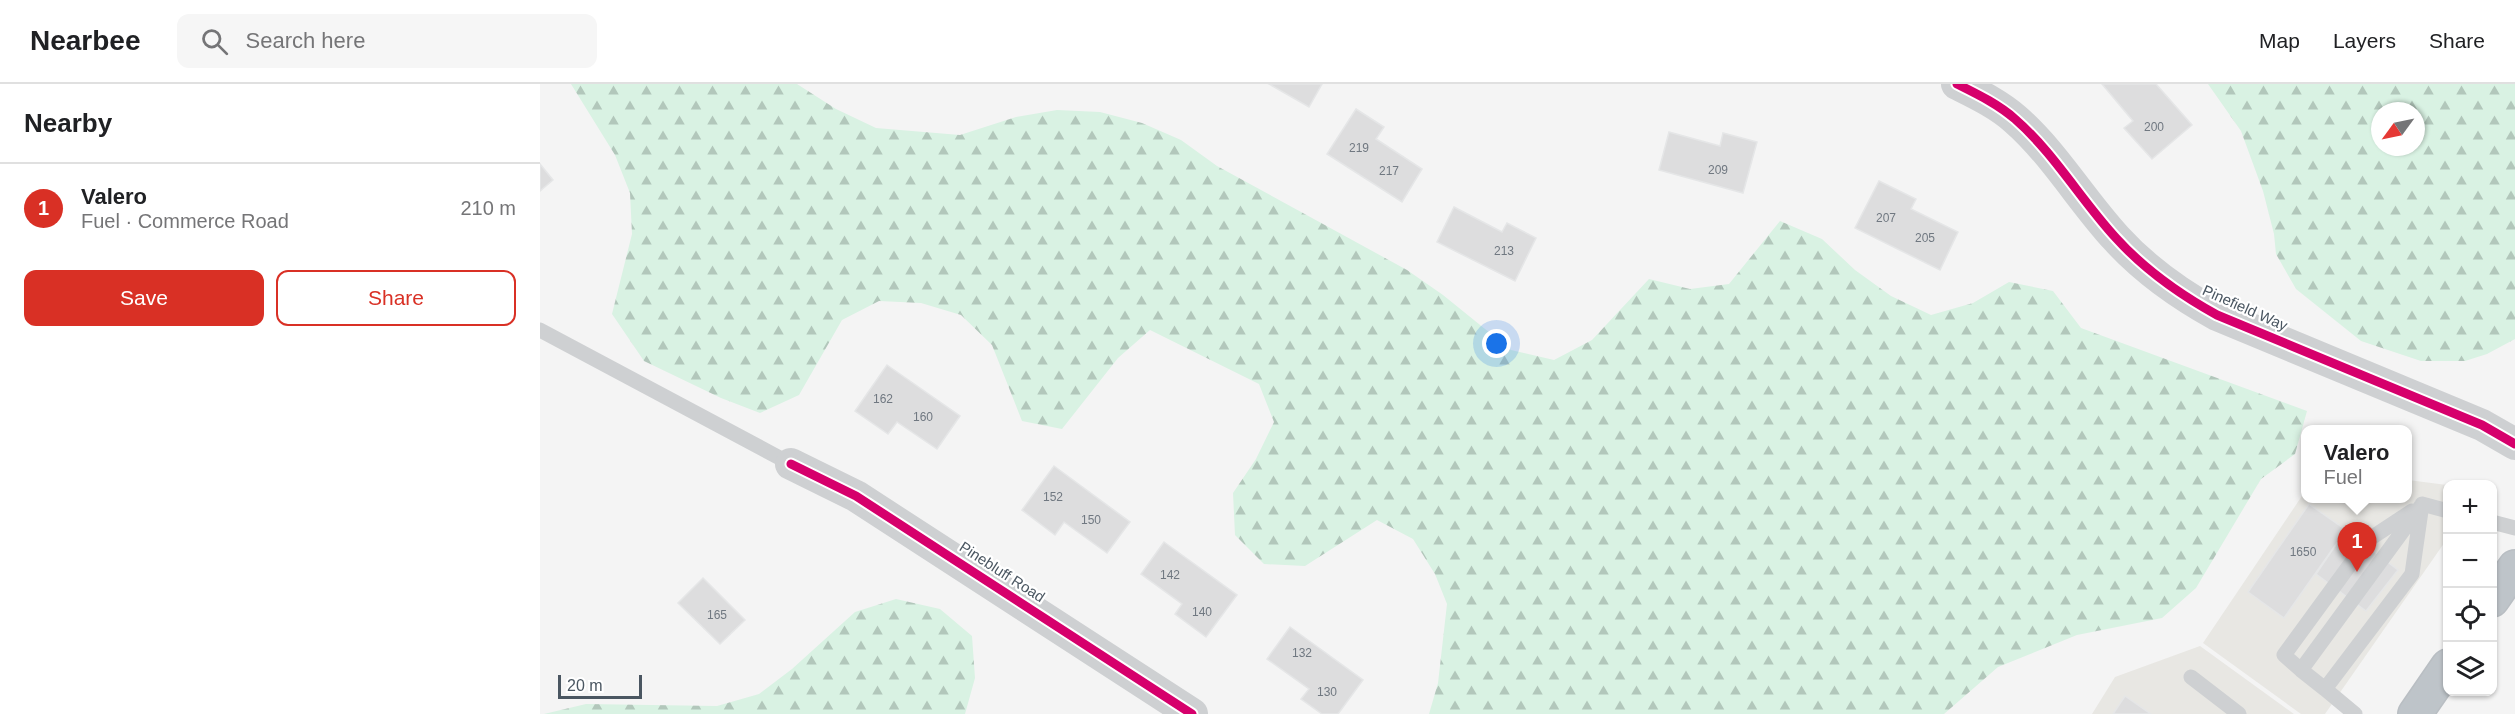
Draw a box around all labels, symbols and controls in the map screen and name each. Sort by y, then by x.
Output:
search box [177,14,597,68]
text: Nearbee [30,25,141,56]
icon: search [198,25,231,58]
text: Search here [246,28,365,53]
text: Map [2259,29,2300,52]
text: Layers [2333,29,2396,52]
text: Share [2429,29,2485,52]
north arrow [2371,102,2425,156]
text: Nearby [24,108,112,138]
house number: 200 [2144,120,2164,134]
house number: 219 [1349,141,1369,155]
house number: 209 [1708,163,1728,177]
house number: 217 [1379,164,1399,178]
text: Valero [81,184,147,209]
text: 1 [38,197,49,219]
text: 210 m [460,197,516,219]
text: Fuel · Commerce Road [81,210,289,232]
house number: 207 [1876,211,1896,225]
house number: 205 [1915,231,1935,245]
house number: 213 [1494,244,1514,258]
button: Save [24,270,264,326]
button: Share [276,270,516,326]
street label: Pinefield Way [2200,281,2291,334]
your location [1482,329,1511,358]
house number: 162 [873,392,893,406]
house number: 160 [913,410,933,424]
popup [2301,425,2412,503]
text: Valero [2323,440,2390,465]
text: Fuel [2323,466,2362,488]
map controls [2443,480,2497,696]
button: + [2443,480,2497,534]
house number: 152 [1043,490,1063,504]
house number: 150 [1081,513,1101,527]
pin: 1 [2338,522,2376,572]
button: − [2443,534,2497,588]
street label: Pinebluff Road [956,538,1048,605]
house number: 1650 [2290,545,2317,559]
house number: 142 [1160,568,1180,582]
button: locate [2443,588,2497,642]
house number: 140 [1192,605,1212,619]
house number: 165 [707,608,727,622]
button: layers [2443,642,2497,696]
house number: 132 [1292,646,1312,660]
scale bar [558,672,642,700]
text: 20 m [567,677,603,694]
house number: 130 [1317,685,1337,699]

